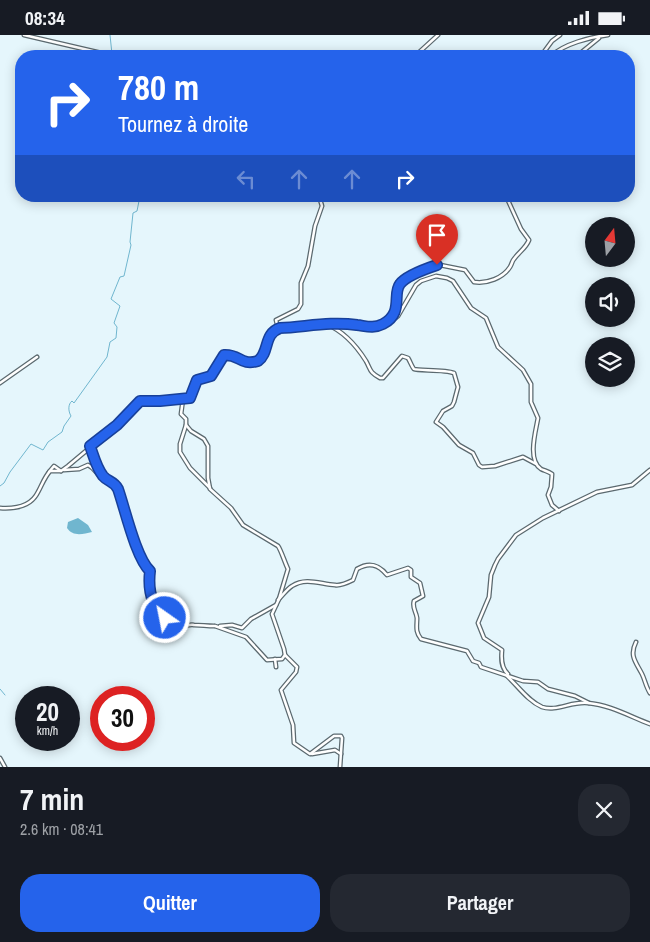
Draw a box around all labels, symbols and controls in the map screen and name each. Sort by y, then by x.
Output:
text: 08:34 [25,5,65,31]
text: 780 m [118,64,199,111]
icon: right [35,70,100,135]
text: Tournez à droite [118,109,248,139]
icon: left [232,165,260,193]
icon: ahead [285,165,313,193]
icon: ahead [338,165,366,193]
icon: right [391,165,419,193]
pin [416,214,458,265]
north arrow [585,217,635,267]
map controls [585,217,635,387]
icon: arrive [423,221,451,249]
button: sound [585,277,635,327]
button: layers [585,337,635,387]
position arrow [138,591,190,643]
speed limit sign: 30 [90,686,155,751]
text: 20 [36,695,59,729]
text: km/h [37,723,58,739]
text: 7 min [20,779,84,819]
button: close [578,784,630,836]
text: 2.6 km · 08:41 [20,818,103,840]
button: Quitter [20,874,320,932]
button: Partager [330,874,630,932]

